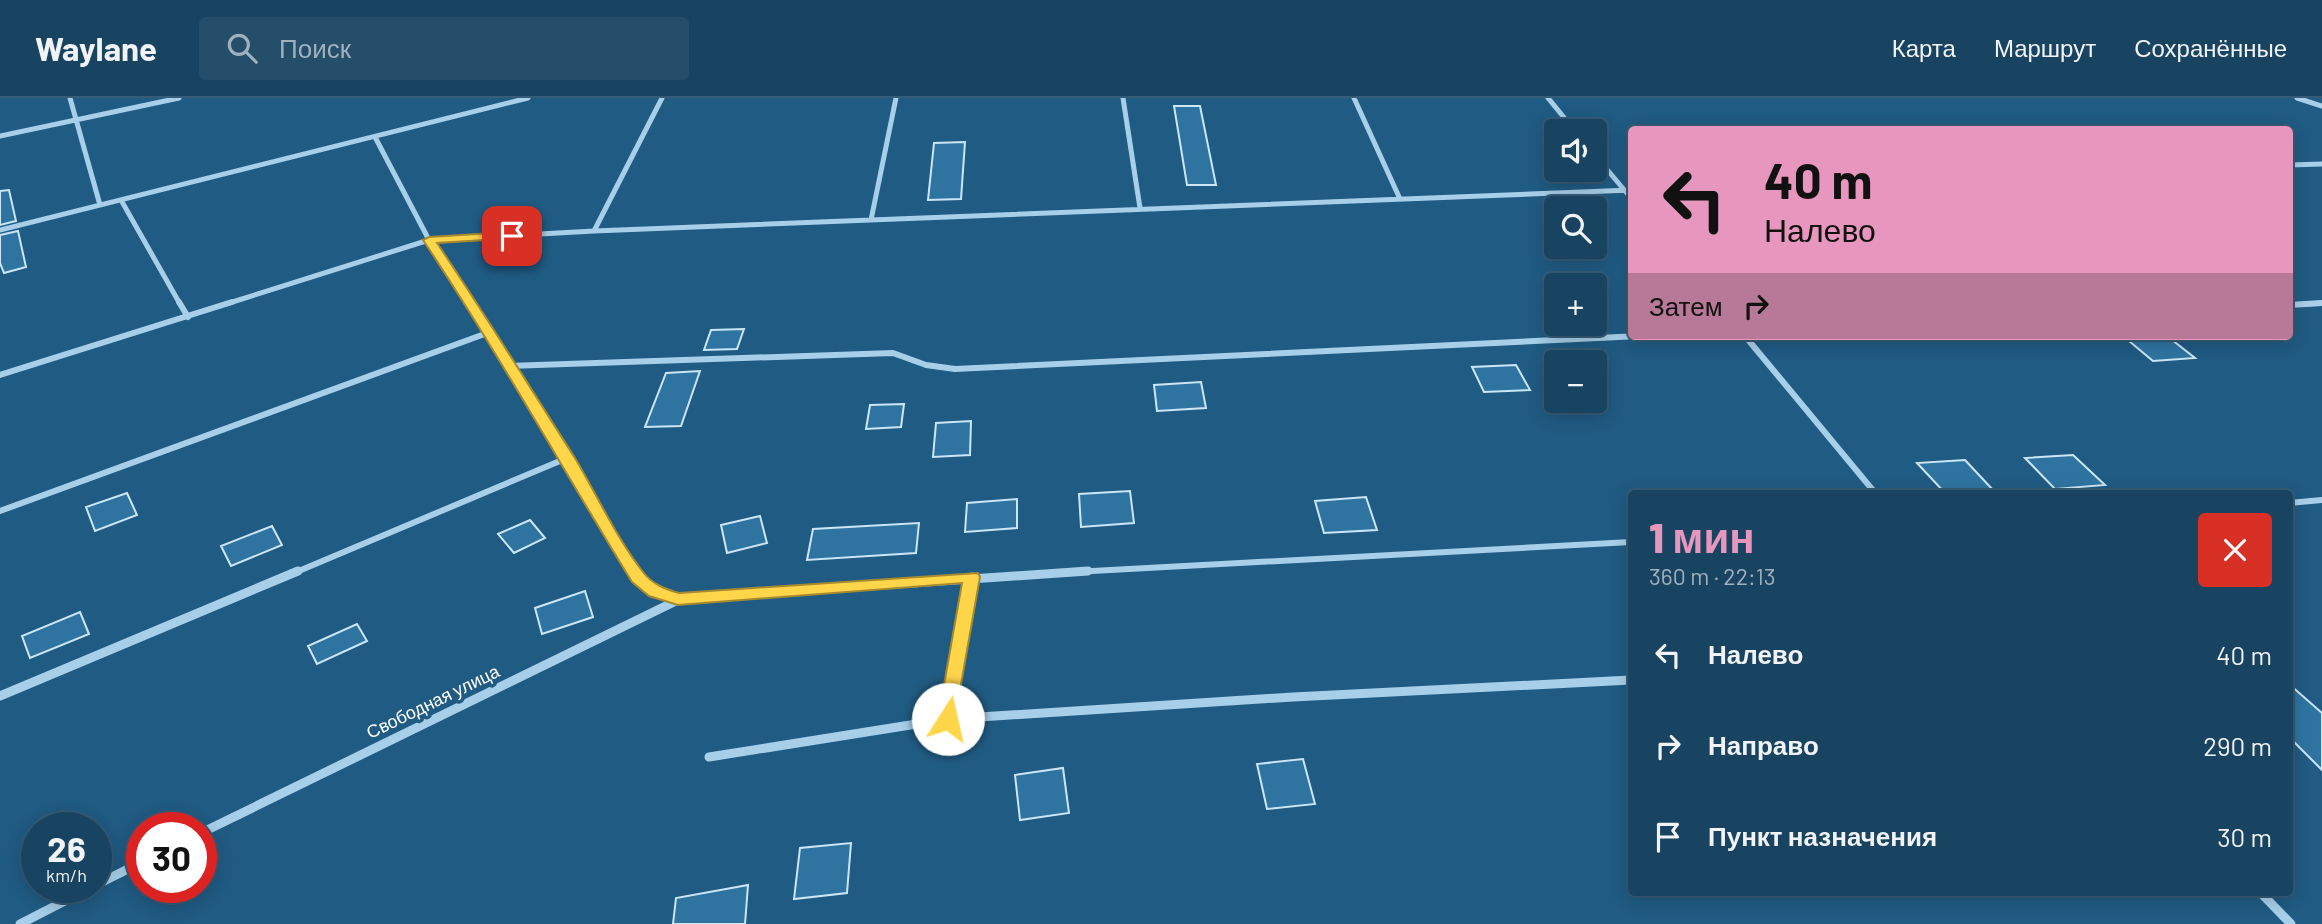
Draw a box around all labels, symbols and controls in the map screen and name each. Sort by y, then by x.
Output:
search box [199,17,689,80]
text: Waylane [35,28,157,68]
icon: search [223,29,261,67]
text: Поиск [279,32,351,63]
text: Карта [1892,33,1956,62]
text: Маршрут [1994,33,2096,62]
text: Сохранённые [2134,33,2287,62]
map controls [1544,119,1607,413]
button: sound [1544,119,1607,182]
text: 40 m [1764,150,1872,209]
icon: left [1649,154,1740,245]
button: search [1544,196,1607,259]
pin [482,206,542,266]
text: Налево [1764,210,1876,248]
icon: arrive [493,217,531,255]
button: + [1544,273,1607,336]
icon: right [1737,287,1775,325]
text: Затем [1649,290,1723,321]
button: − [1544,350,1607,413]
text: 1 мин [1649,511,1755,561]
button: close [2198,513,2272,587]
text: 360 m · 22:13 [1649,562,1776,590]
icon: left [1649,636,1687,674]
text: Налево [1708,638,1803,669]
text: 40 m [2216,639,2272,670]
street label: Свободная улица [362,659,504,743]
position arrow [911,682,985,756]
icon: right [1649,727,1687,765]
text: Направо [1708,729,1819,760]
text: 290 m [2203,730,2272,761]
speed limit sign: 30 [126,812,217,903]
icon: arrive [1649,818,1687,856]
text: Пункт назначения [1708,820,1937,851]
text: 30 m [2217,821,2272,852]
text: 26 [47,827,86,869]
text: km/h [46,864,87,886]

